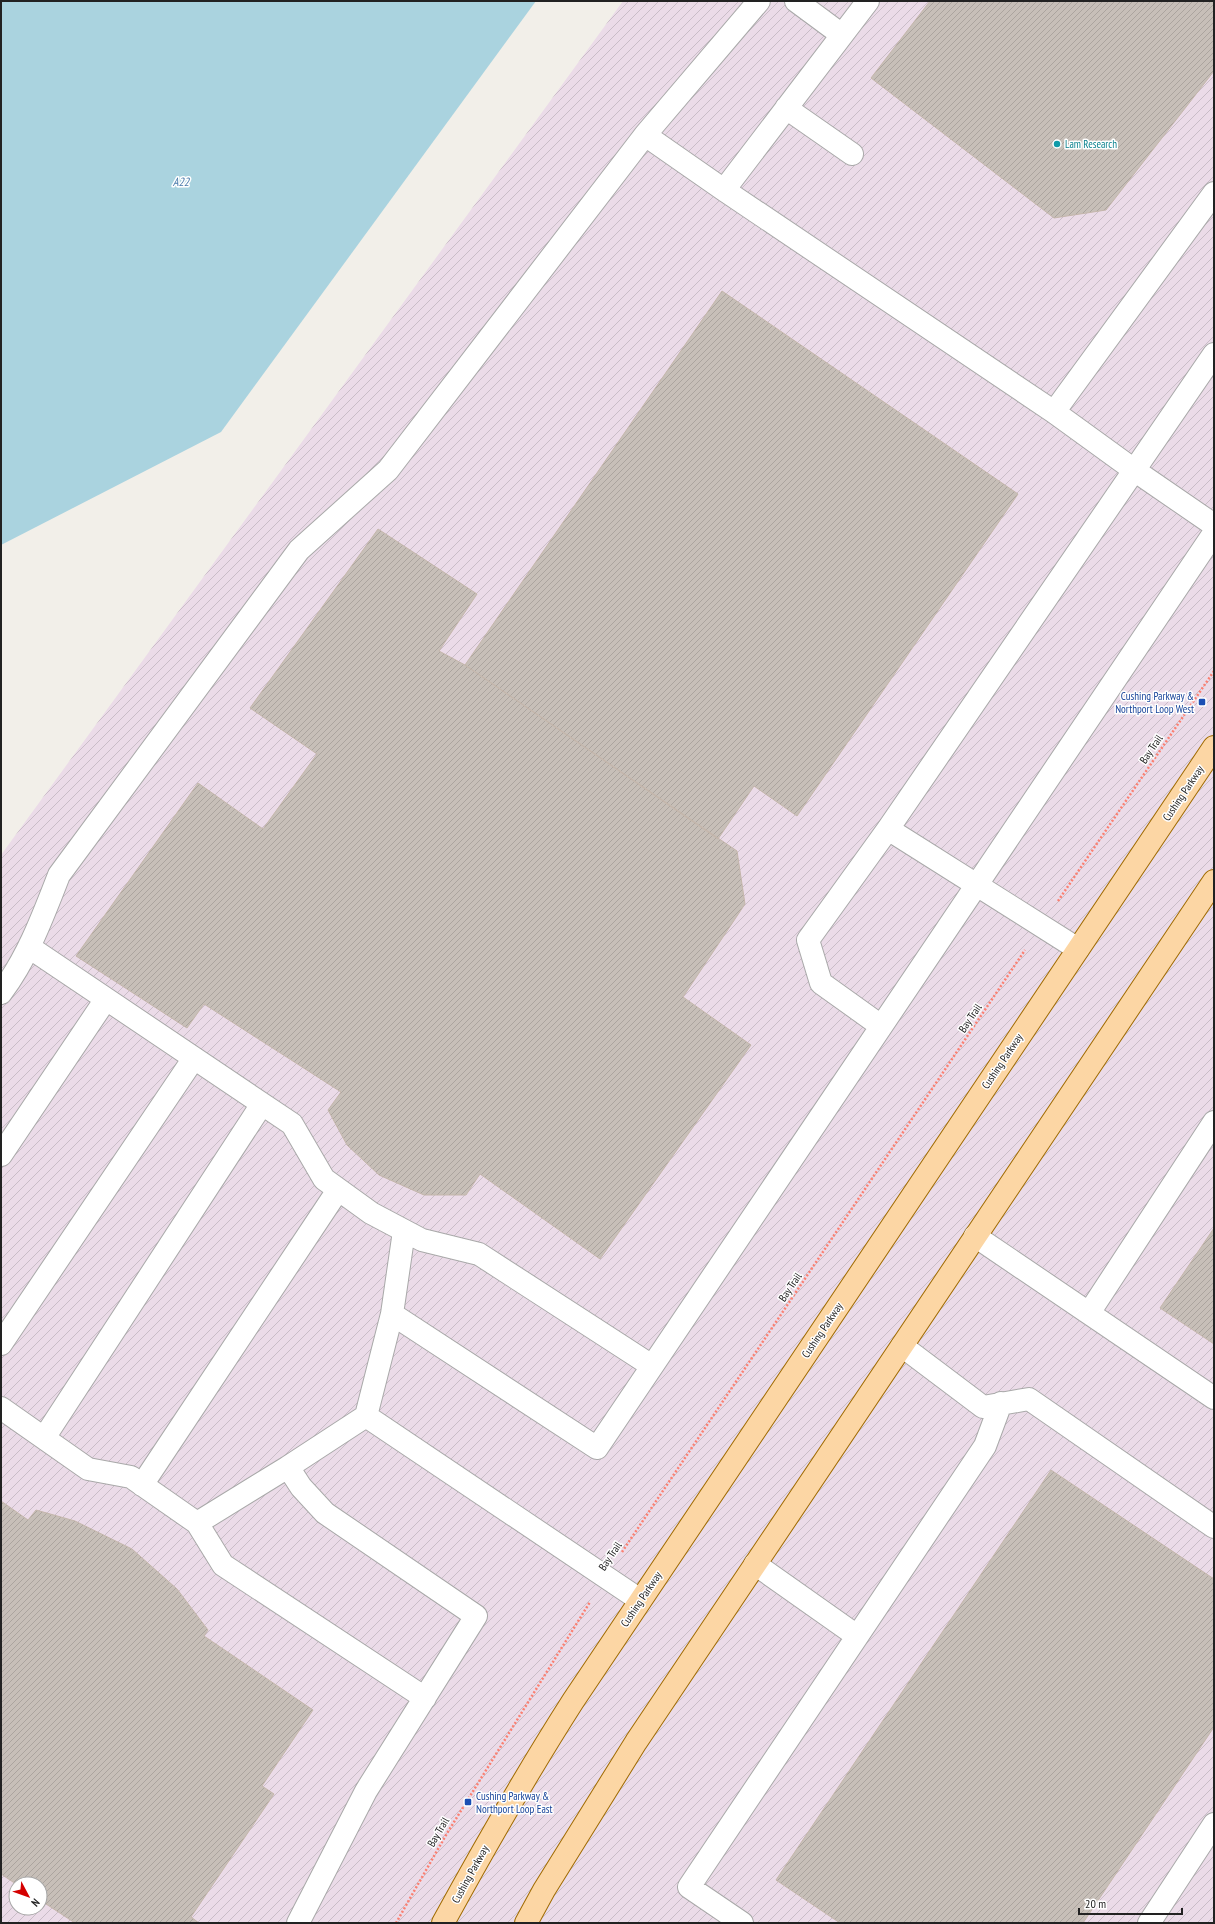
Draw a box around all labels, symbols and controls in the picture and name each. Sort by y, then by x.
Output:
place label: Lam Research [1065,137,1117,151]
marker: Lam Research [1052,139,1062,149]
water label: A22 [173,174,191,189]
place label: Cushing Parkway & Northport Loop West [1115,689,1194,716]
marker: Cushing Parkway & Northport Loop West [1197,697,1207,707]
street label: Bay Trail [1136,732,1166,766]
street label: Cushing Parkway [1159,762,1207,823]
street label: Bay Trail [955,1001,985,1035]
street label: Cushing Parkway [978,1030,1026,1091]
street label: Bay Trail [775,1270,805,1304]
street label: Cushing Parkway [798,1299,846,1360]
street label: Bay Trail [595,1539,625,1573]
street label: Cushing Parkway [617,1568,665,1629]
place label: Cushing Parkway & Northport Loop East [476,1789,553,1816]
marker: Cushing Parkway & Northport Loop East [463,1797,473,1807]
street label: Bay Trail [424,1814,452,1849]
street label: Cushing Parkway [448,1842,492,1905]
north arrow [8,1876,48,1916]
scale bar [1079,1890,1182,1916]
text: N [28,1896,43,1909]
text: 20 m [1085,1896,1106,1911]

